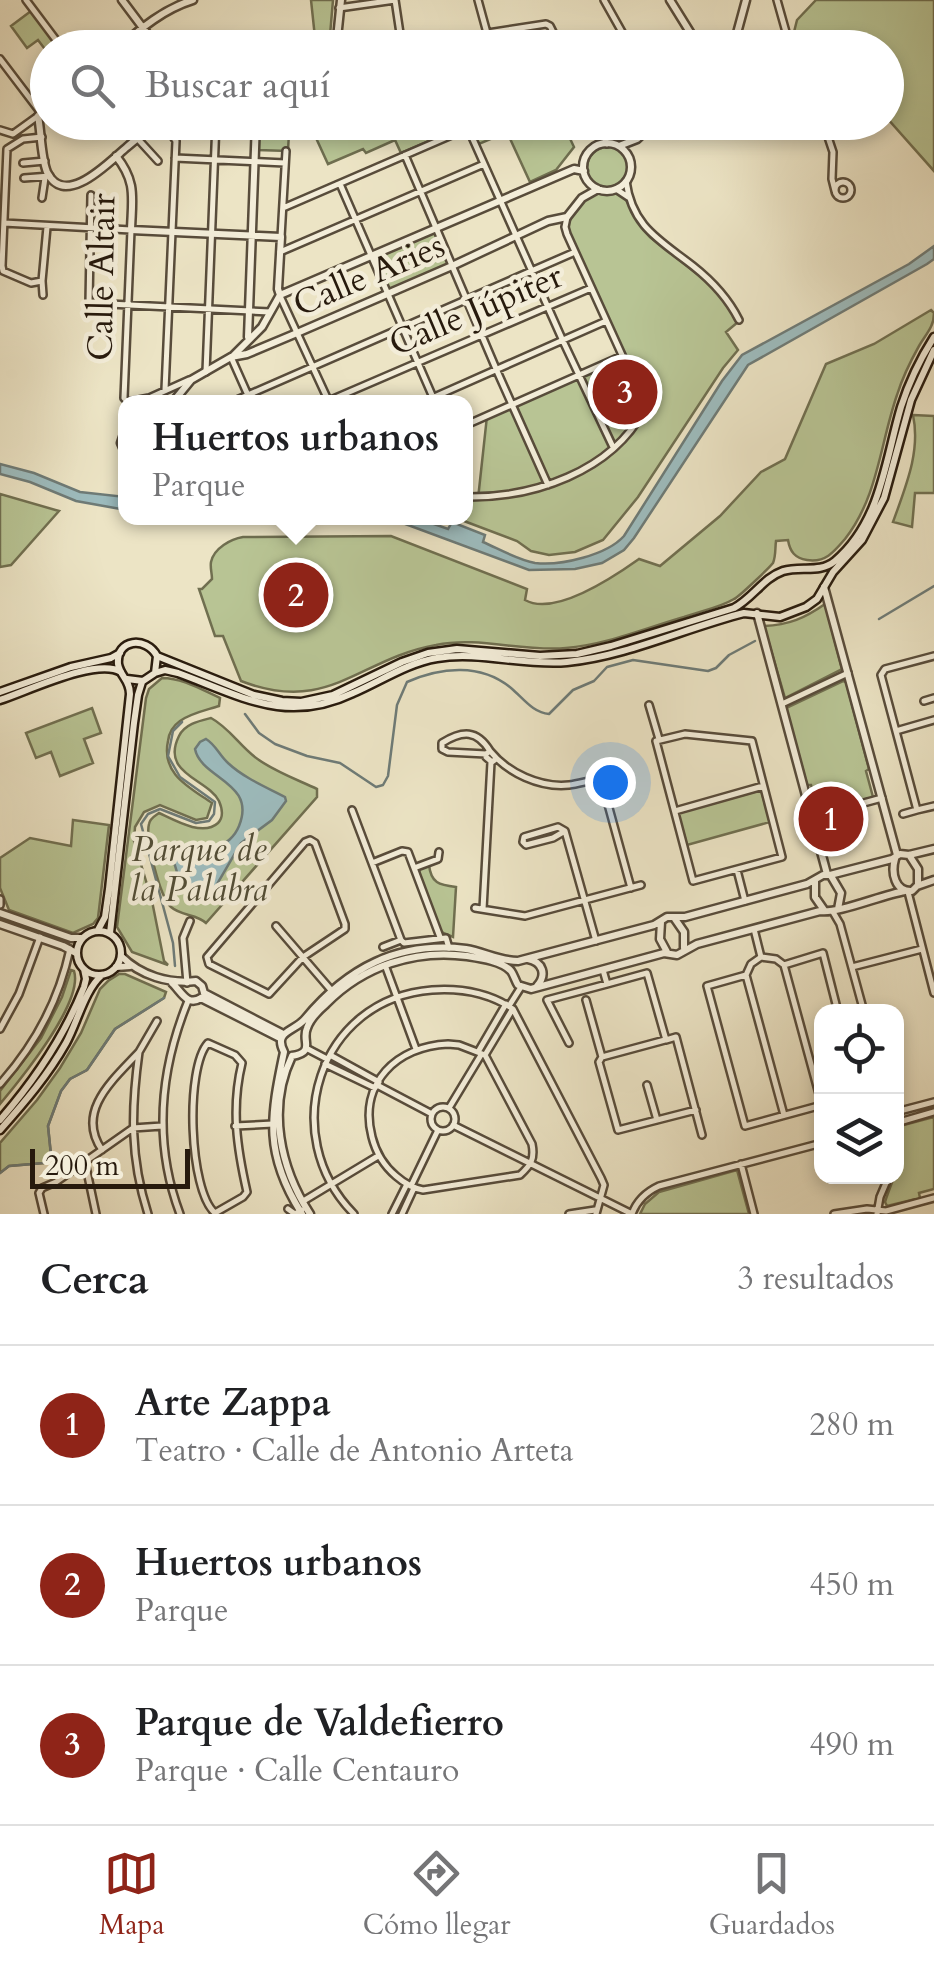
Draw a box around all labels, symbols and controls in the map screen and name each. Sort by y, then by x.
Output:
search box [30,30,904,140]
icon: search [65,58,120,113]
text: Buscar aquí [145,59,331,111]
street label: Calle Altair [77,193,127,361]
street label: Calle Aries [286,222,452,328]
street label: Calle Júpiter [382,252,570,368]
pin: 3 [592,354,658,430]
popup [118,395,473,525]
text: Huertos urbanos [152,412,439,464]
text: Parque [152,464,246,508]
pin: 2 [264,558,328,632]
your location [585,757,636,808]
pin: 1 [798,782,864,856]
park label: Parque de la Palabra [130,826,268,914]
map controls [814,1004,904,1184]
button: locate [814,1004,904,1094]
button: layers [814,1094,904,1184]
scale bar [30,1144,190,1188]
text: 200 m [45,1147,119,1185]
text: Cerca [40,1251,149,1308]
text: 3 resultados [737,1257,894,1301]
text: Arte Zappa [135,1377,331,1429]
text: 1 [64,1403,81,1447]
text: 280 m [809,1403,894,1447]
text: Teatro · Calle de Antonio Arteta [135,1429,574,1473]
text: Huertos urbanos [135,1537,422,1589]
text: 2 [64,1563,81,1607]
text: 450 m [809,1563,894,1607]
text: Parque [135,1589,229,1633]
text: Parque de Valdefierro [135,1697,504,1749]
text: 3 [64,1723,81,1767]
text: 490 m [809,1723,894,1767]
text: Parque · Calle Centauro [135,1749,459,1793]
tab: Mapa [99,1846,165,1944]
tab: Cómo llegar [363,1846,511,1944]
tab: Guardados [709,1846,835,1944]

